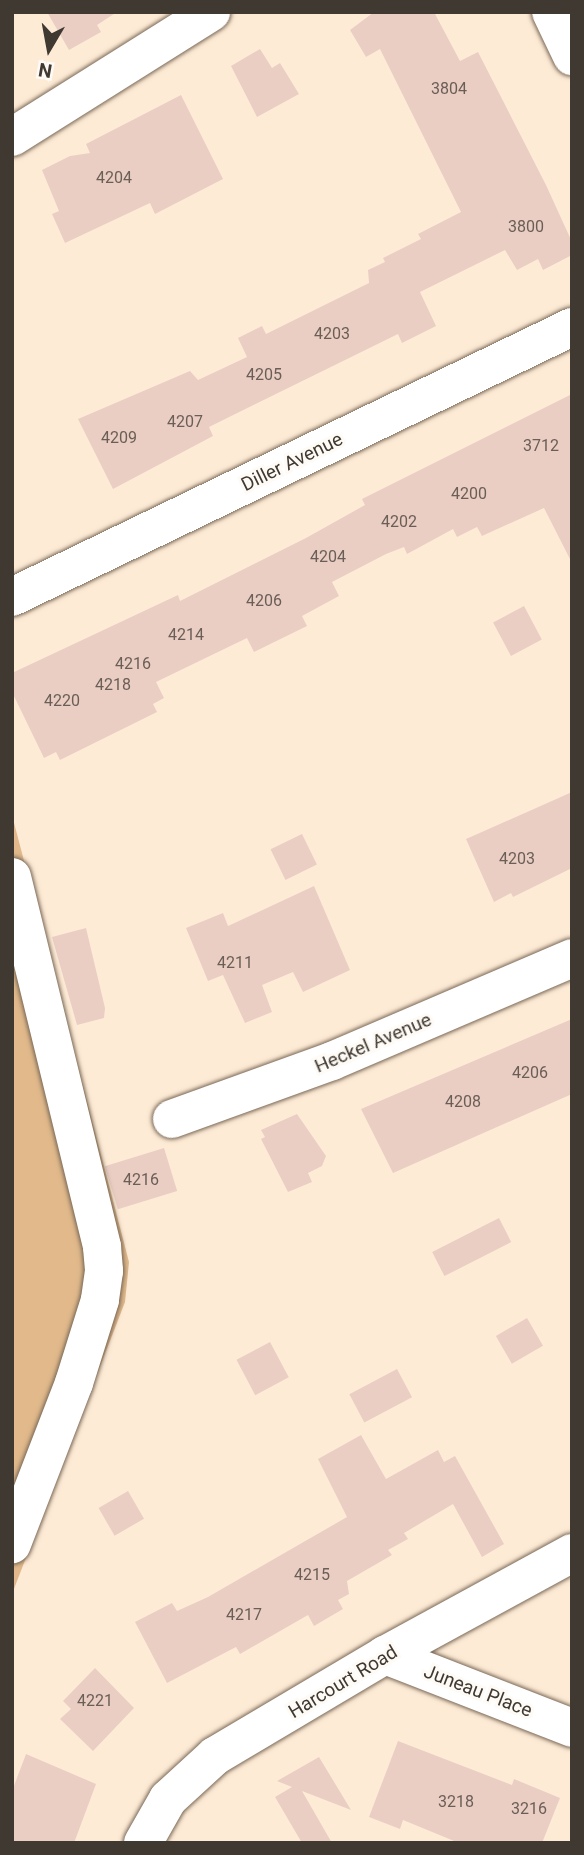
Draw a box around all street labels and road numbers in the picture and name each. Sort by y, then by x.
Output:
street label: Diller Avenue [238,428,346,496]
street label: Heckel Avenue [311,1008,435,1078]
street label: Harcourt Road [284,1641,402,1723]
street label: Juneau Place [421,1660,535,1722]

